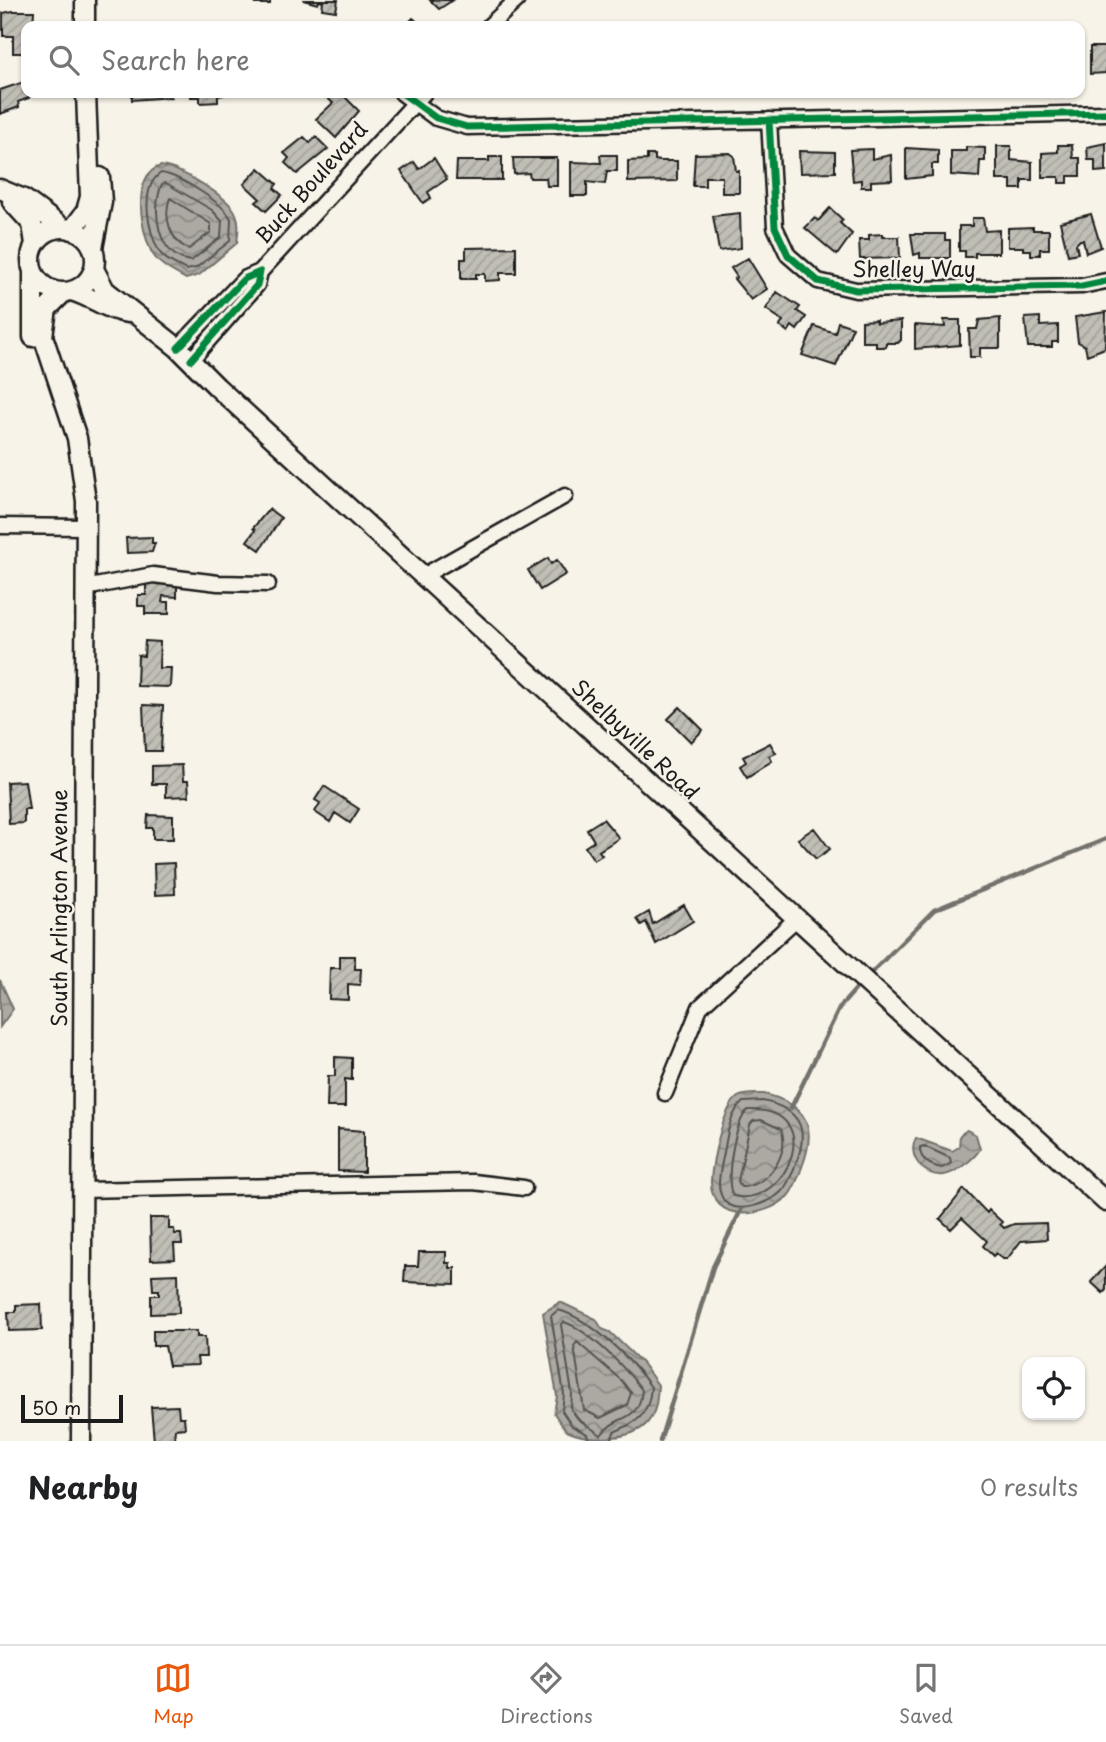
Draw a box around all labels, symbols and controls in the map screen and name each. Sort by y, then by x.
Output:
search box [21,21,1085,98]
text: Search here [101,40,250,79]
icon: search [45,41,83,79]
street label: Buck Boulevard [247,113,374,250]
street label: Shelley Way [852,252,976,284]
street label: Shelbyville Road [565,671,707,806]
street label: South Arlington Avenue [42,789,74,1027]
map controls [1022,1357,1085,1420]
button: locate [1022,1357,1085,1420]
scale bar [21,1392,122,1424]
text: 50 m [32,1393,81,1421]
text: Nearby [28,1464,138,1509]
text: 0 results [980,1469,1078,1504]
tab: Map [153,1659,194,1729]
tab: Directions [500,1659,593,1729]
tab: Saved [899,1659,953,1729]

